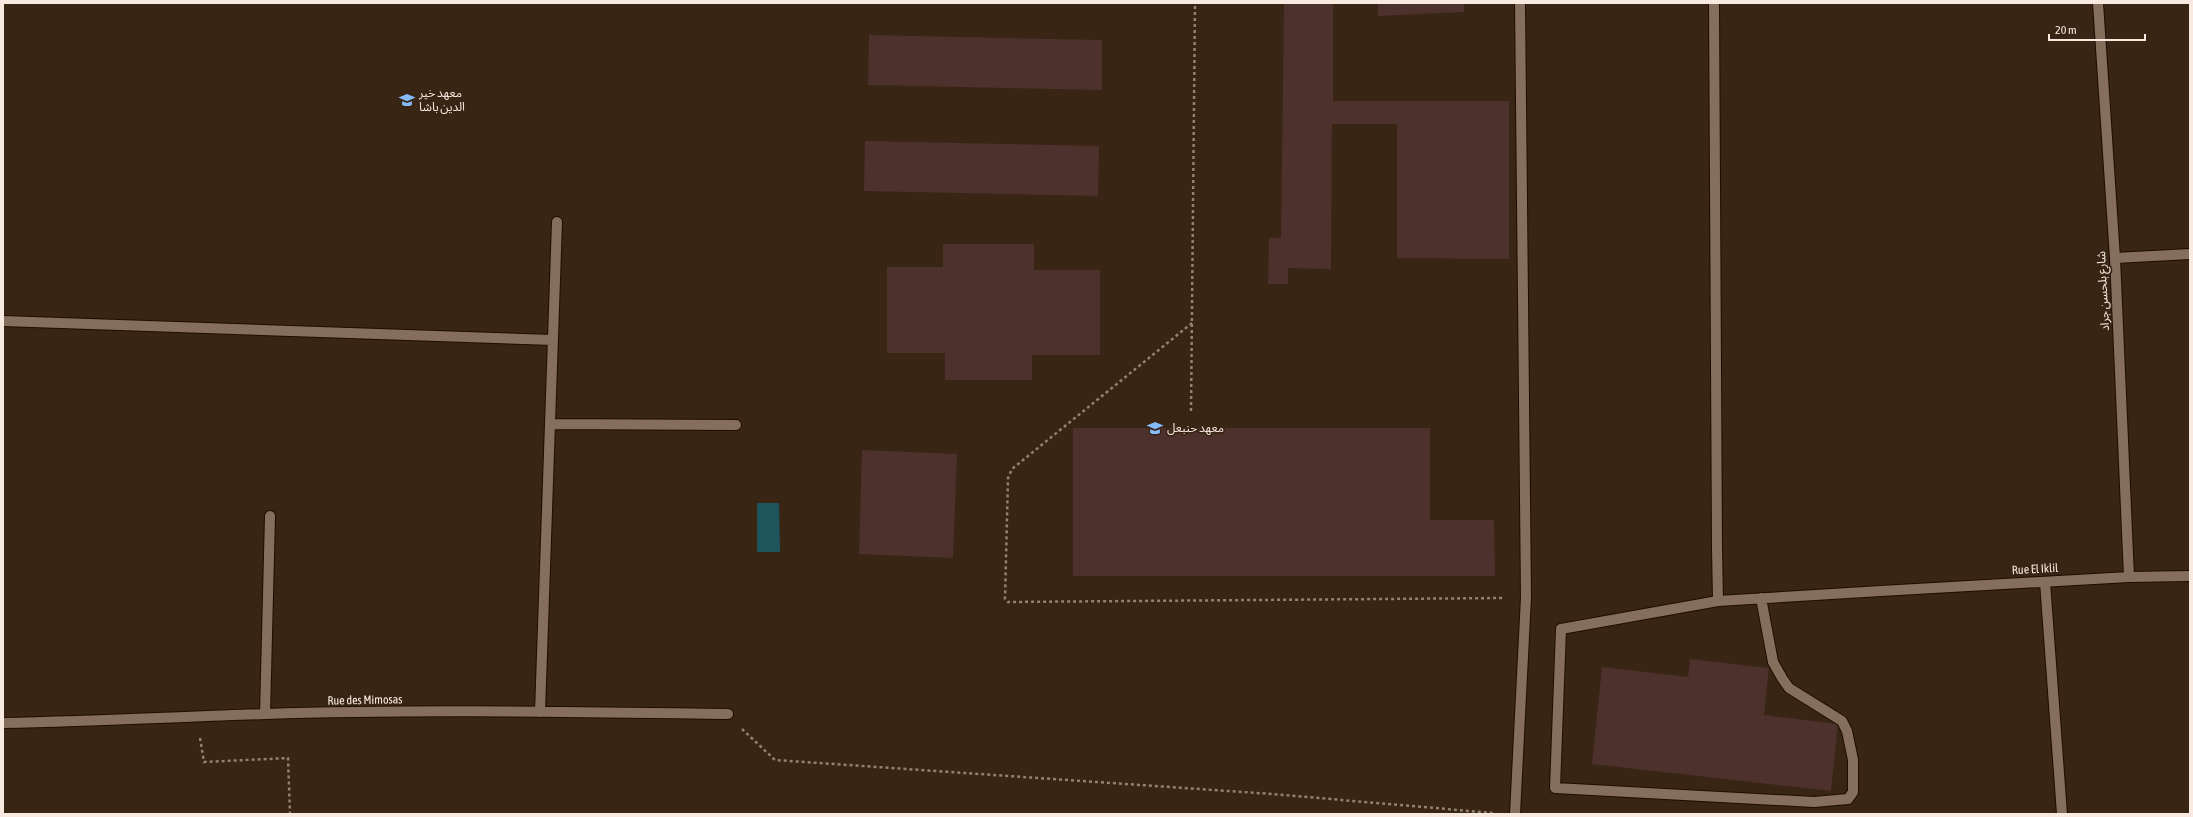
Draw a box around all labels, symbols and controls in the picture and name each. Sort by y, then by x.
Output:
scale bar [2049,16,2145,42]
text: 20 m [2055,23,2077,37]
place label: معهد خير الدين باشا [418,86,465,114]
school or university icon: معهد خير الدين باشا [398,91,416,109]
street label: شارع بلحسن جراد [2094,250,2114,331]
school or university icon: معهد حنبعل [1146,419,1164,437]
place label: معهد حنبعل [1167,421,1224,435]
street label: Rue El Iklil [2012,561,2059,577]
street label: Rue des Mimosas [327,692,403,708]

